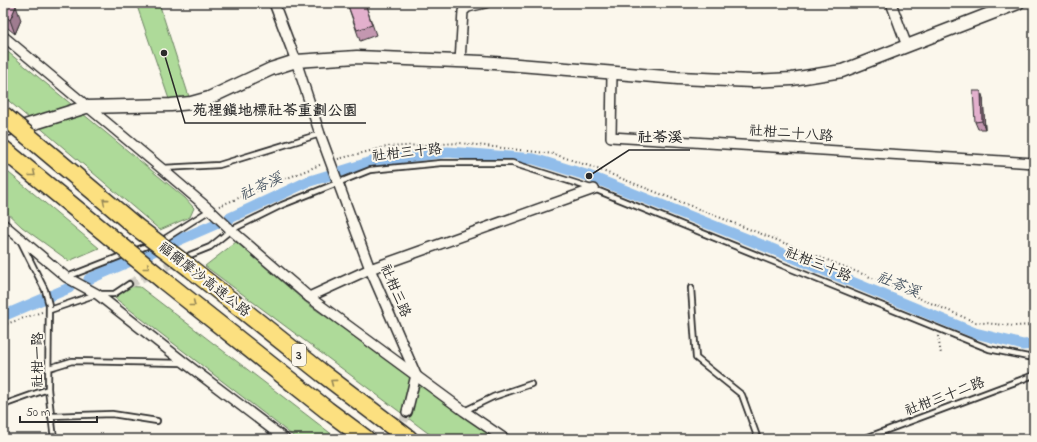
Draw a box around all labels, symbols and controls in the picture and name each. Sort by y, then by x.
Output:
callout: 苑裡鎮地標社苓重劃公園 [185,96,366,123]
text: 苑裡鎮地標社苓重劃公園 [192,100,358,122]
street label: 社柑二十八路 [748,121,834,147]
callout: 社苓溪 [629,123,690,150]
text: 社苓溪 [637,127,683,149]
street label: 社柑三十路 [371,139,443,167]
water label: 社苓溪 [236,167,287,206]
one-way arrow [29,169,36,176]
one-way arrow [103,198,110,205]
street label: 福爾摩沙高速公路 [153,237,255,323]
street label: 社柑三十路 [782,242,854,288]
street label: 社柑三路 [374,261,416,321]
one-way arrow [142,262,149,269]
water label: 社苓溪 [873,266,924,304]
one-way arrow [189,299,196,306]
street label: 社柑一路 [28,332,49,388]
road number: 3 [292,344,306,366]
street label: 社柑三十二路 [902,372,988,422]
one-way arrow [331,380,338,387]
scale bar [20,398,97,424]
text: 50 m [26,404,50,422]

